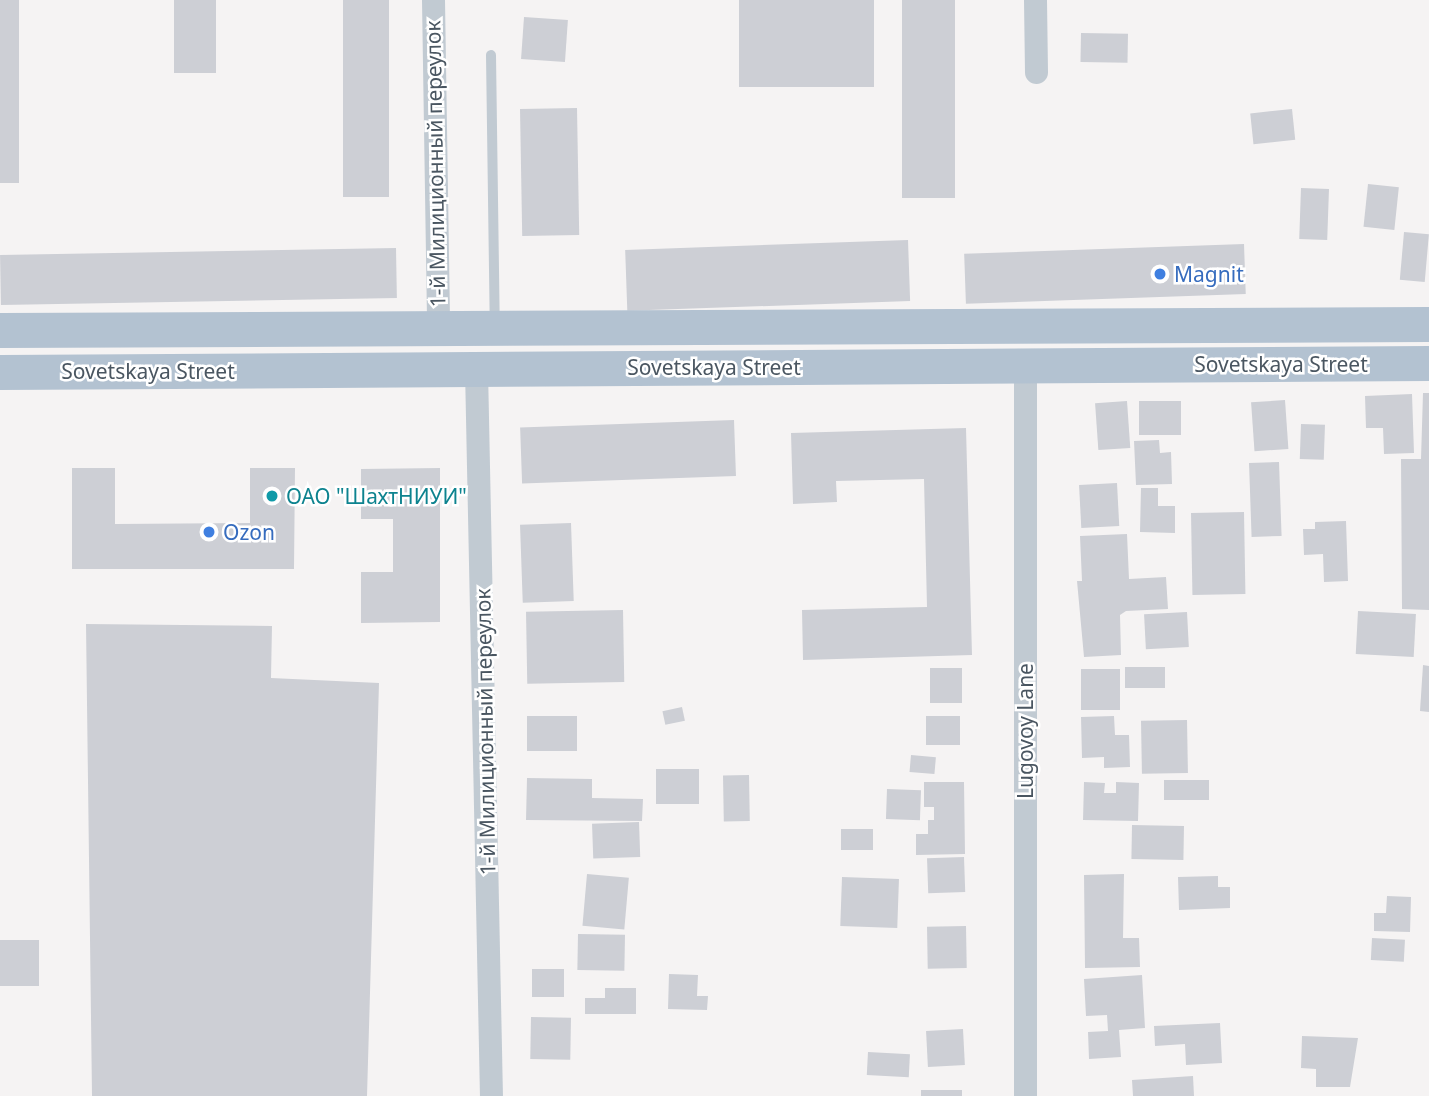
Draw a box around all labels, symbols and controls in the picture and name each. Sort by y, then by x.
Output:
street label: 1-й Милиционный переулок [420,20,450,308]
place label: Magnit [1174,261,1244,287]
marker: Magnit [1152,266,1168,282]
street label: Sovetskaya Street [1194,351,1368,377]
street label: Sovetskaya Street [627,354,801,380]
street label: Sovetskaya Street [61,358,235,384]
place label: ОАО "ШахтНИУИ" [286,483,467,509]
marker: ОАО "ШахтНИУИ" [264,488,280,504]
place label: Ozon [223,519,275,545]
marker: Ozon [201,524,217,540]
street label: 1-й Милиционный переулок [470,588,500,876]
street label: Lugovoy Lane [1012,663,1038,799]

